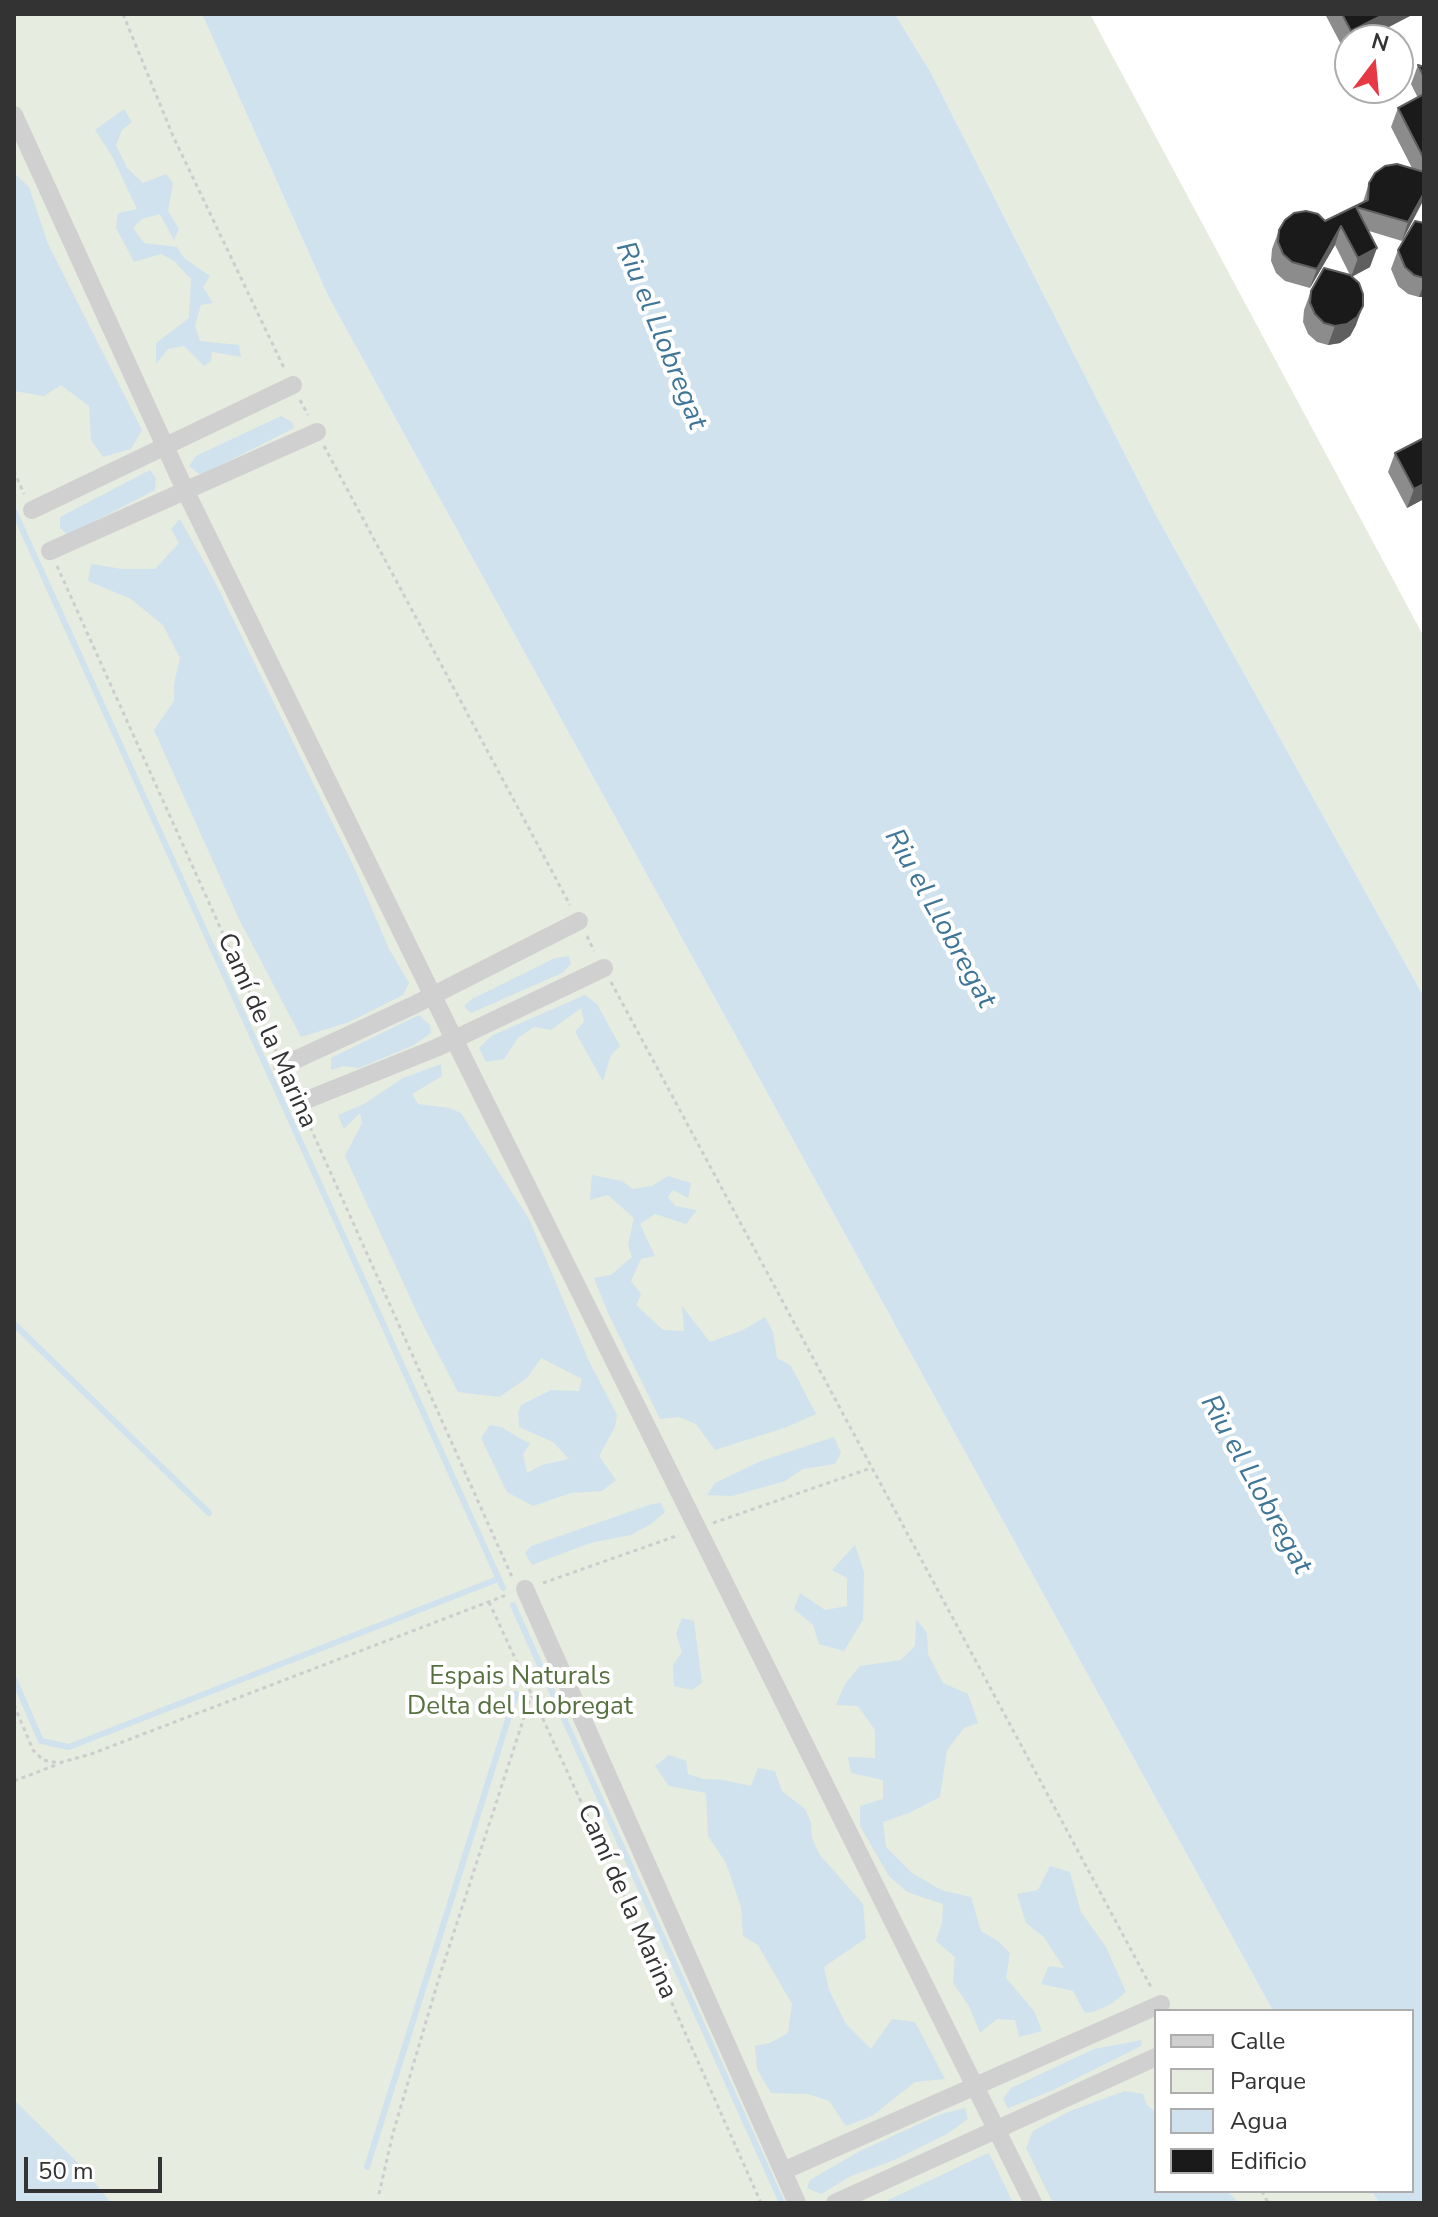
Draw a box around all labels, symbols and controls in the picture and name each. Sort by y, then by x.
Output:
north arrow [1334,24,1414,104]
text: N [1368,26,1392,60]
water label: Riu el Llobregat [607,237,713,435]
water label: Riu el Llobregat [876,824,1002,1014]
street label: Camí de la Marina [209,929,323,1133]
water label: Riu el Llobregat [1192,1390,1318,1580]
park label: Espais Naturals Delta del Llobregat [407,1662,633,1724]
street label: Camí de la Marina [569,1800,683,2004]
legend [1154,2009,1414,2193]
text: Calle [1230,2025,1285,2057]
text: Parque [1230,2065,1306,2097]
text: Agua [1230,2105,1288,2137]
scale bar [28,2141,166,2191]
text: Edificio [1230,2145,1307,2177]
text: 50 m [38,2155,94,2187]

